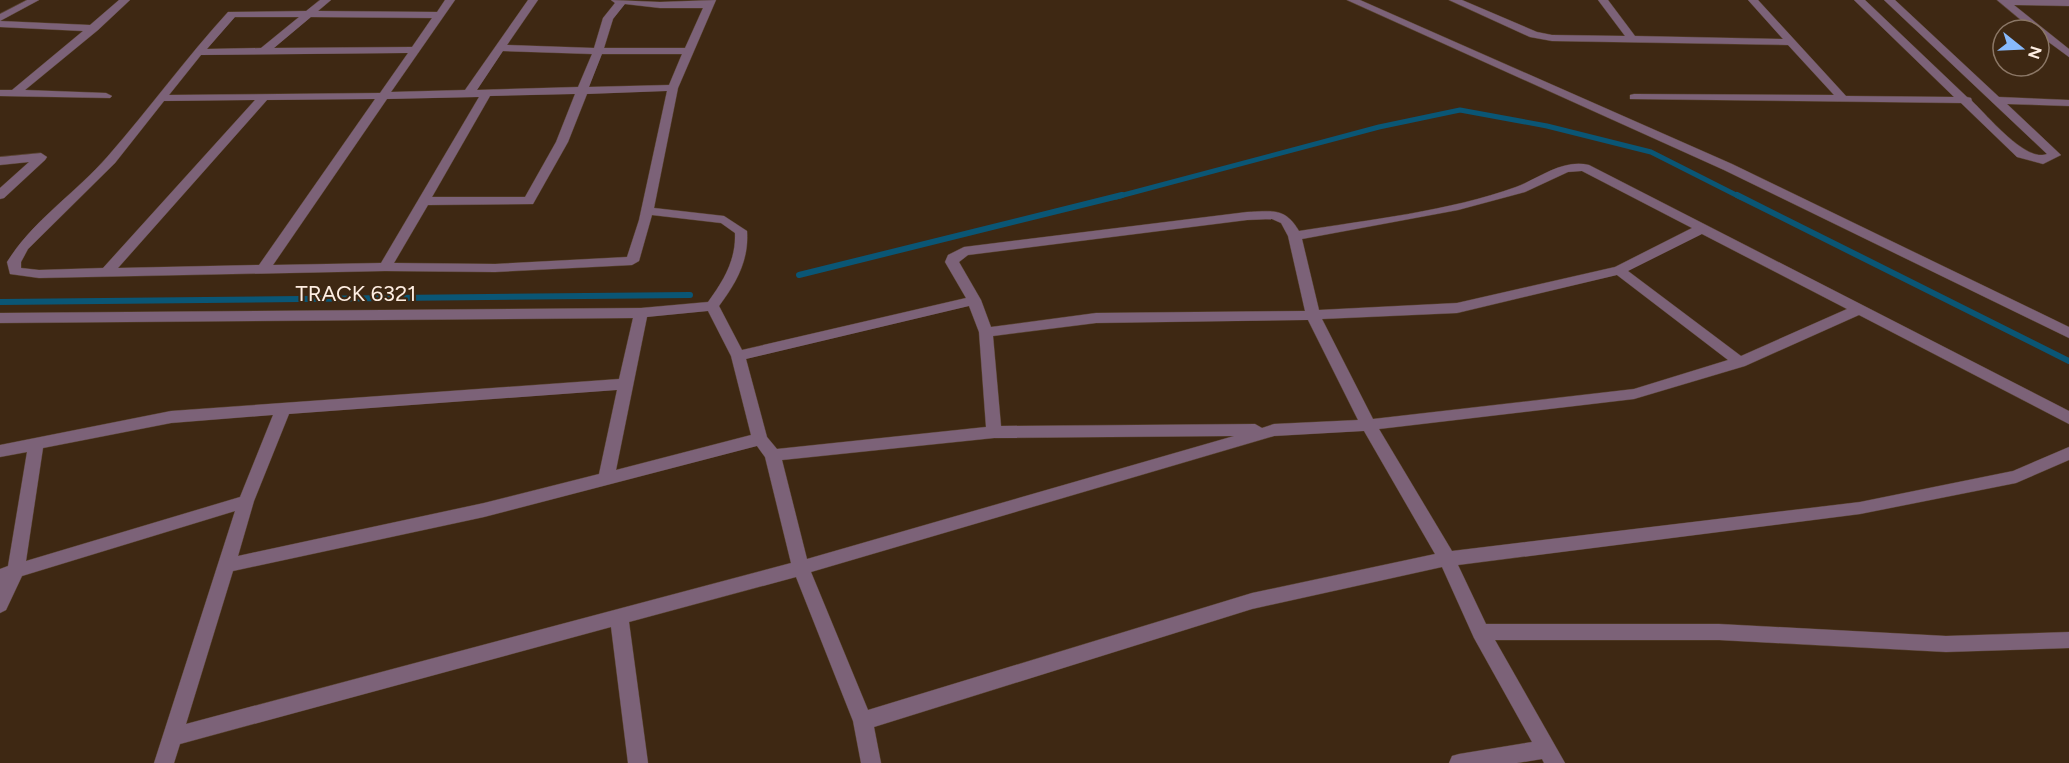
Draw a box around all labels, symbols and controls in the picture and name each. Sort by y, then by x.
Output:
north arrow [1991,18,2051,78]
text: N [2024,44,2046,61]
street label: TRACK 6321 [296,280,416,307]

